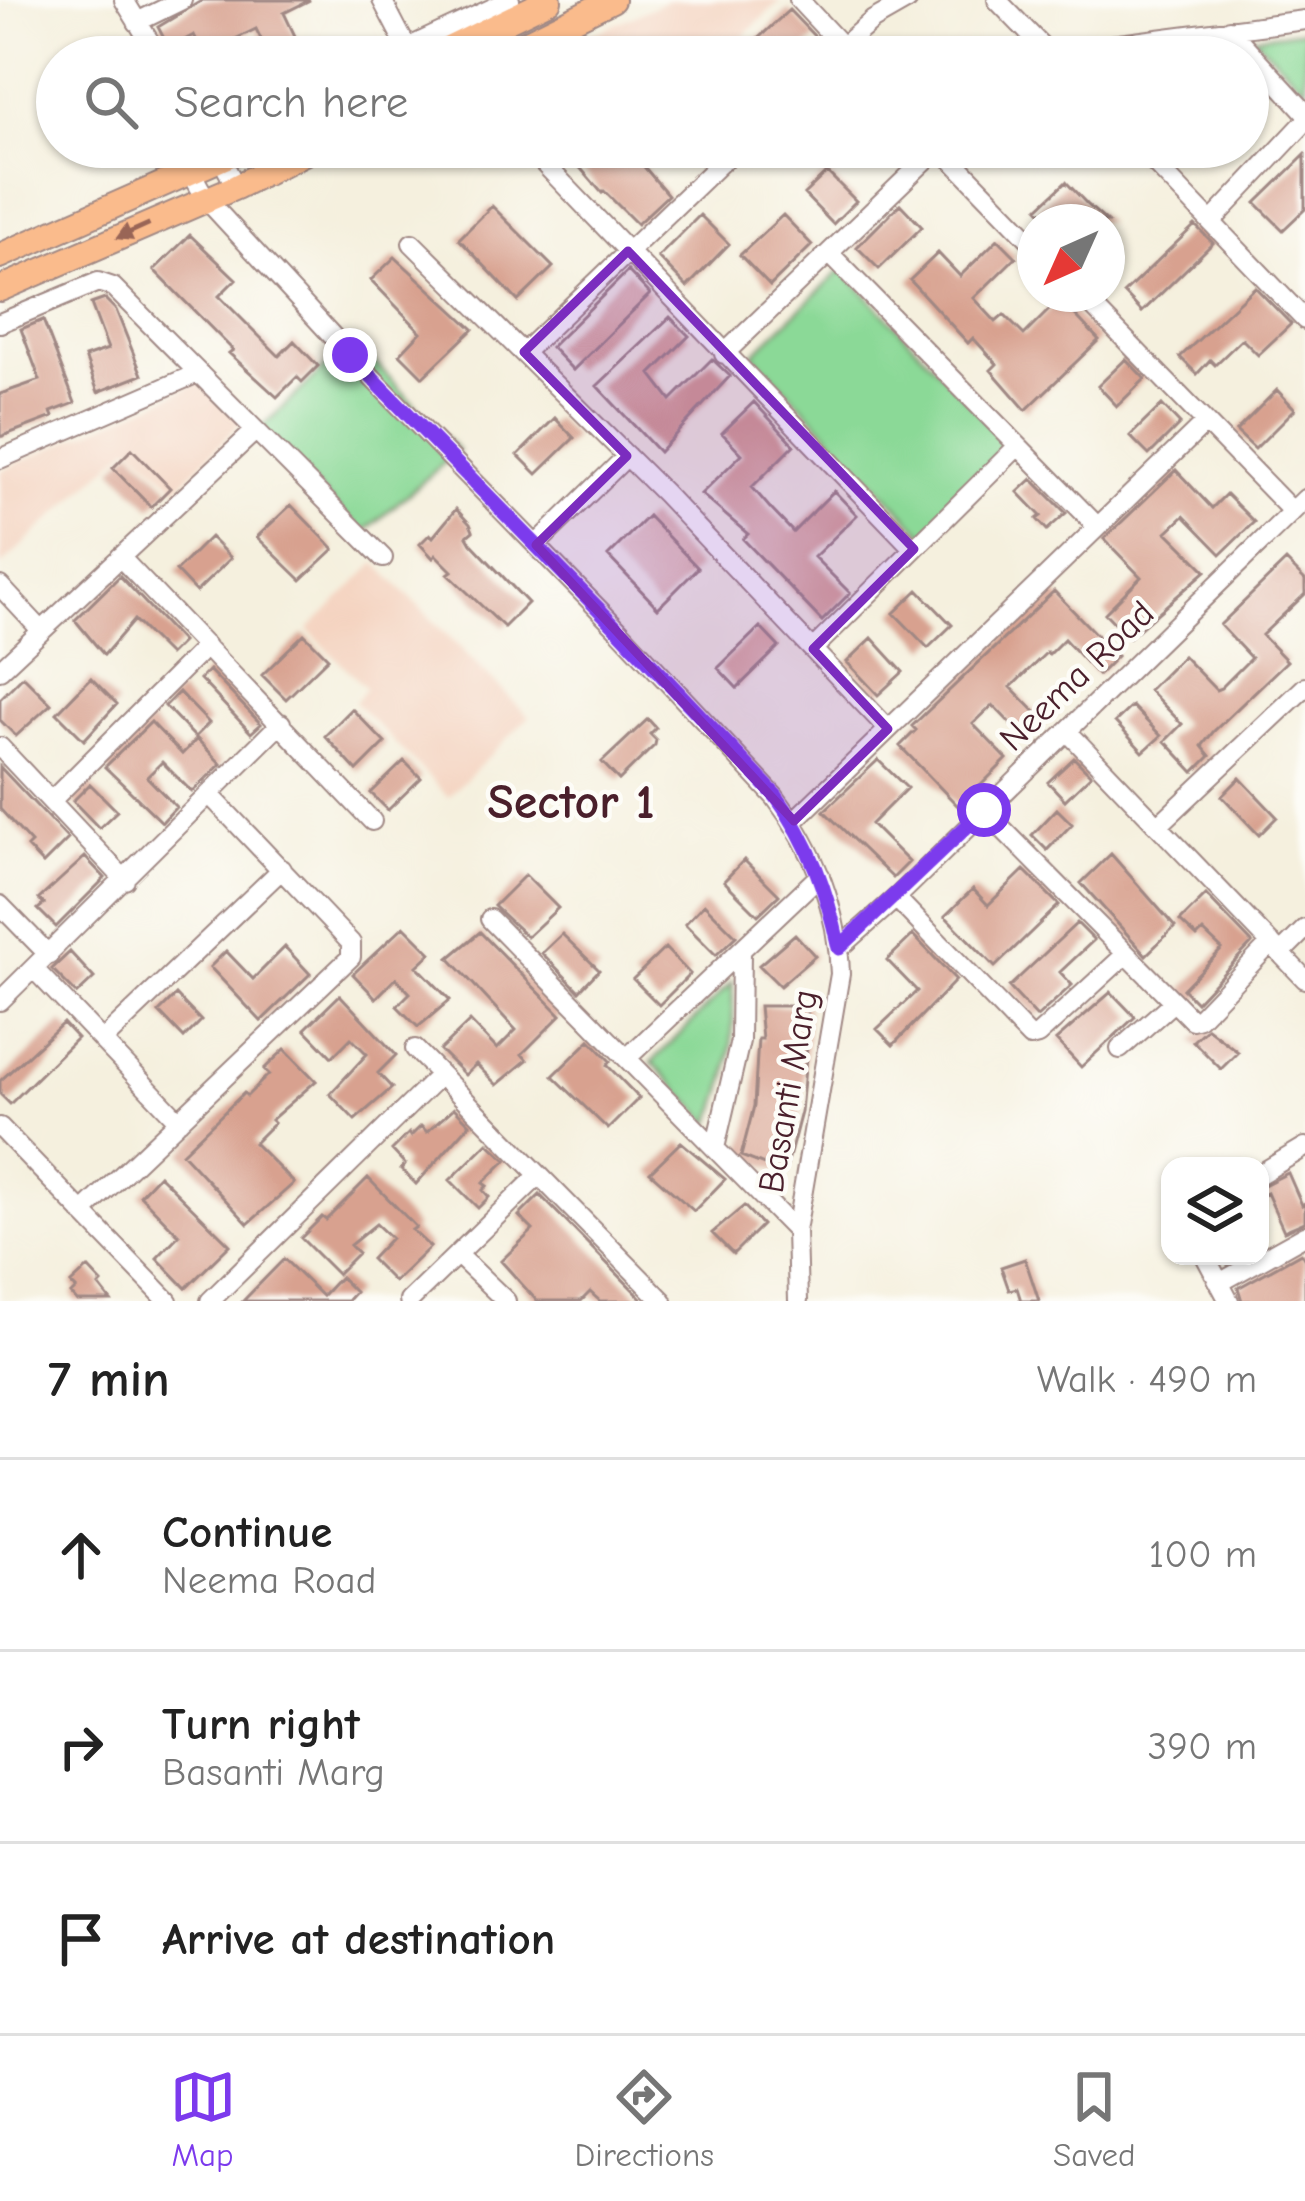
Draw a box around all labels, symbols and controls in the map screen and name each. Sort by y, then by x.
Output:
search box [36,36,1269,168]
icon: search [78,69,144,135]
text: Search here [174,76,408,128]
north arrow [1017,204,1125,312]
one-way arrow [116,221,151,241]
route end [323,328,377,382]
street label: Neema Road [992,593,1162,760]
district label: Sector 1 [487,775,655,830]
route start [957,783,1011,837]
street label: Basanti Marg [750,986,827,1196]
map controls [1161,1157,1269,1265]
button: layers [1161,1157,1269,1265]
text: 7 min [48,1350,170,1409]
text: Walk · 490 m [1037,1357,1257,1402]
text: Continue [162,1506,332,1558]
icon: ahead [48,1522,114,1588]
text: 100 m [1149,1532,1257,1577]
text: Neema Road [162,1558,376,1603]
text: Turn right [162,1698,360,1750]
icon: right [48,1714,114,1780]
text: 390 m [1148,1724,1257,1769]
text: Basanti Marg [162,1750,385,1795]
icon: arrive [48,1906,114,1972]
text: Arrive at destination [162,1913,555,1965]
tab: Map [170,2064,236,2174]
tab: Directions [575,2064,714,2174]
tab: Saved [1053,2064,1135,2174]

